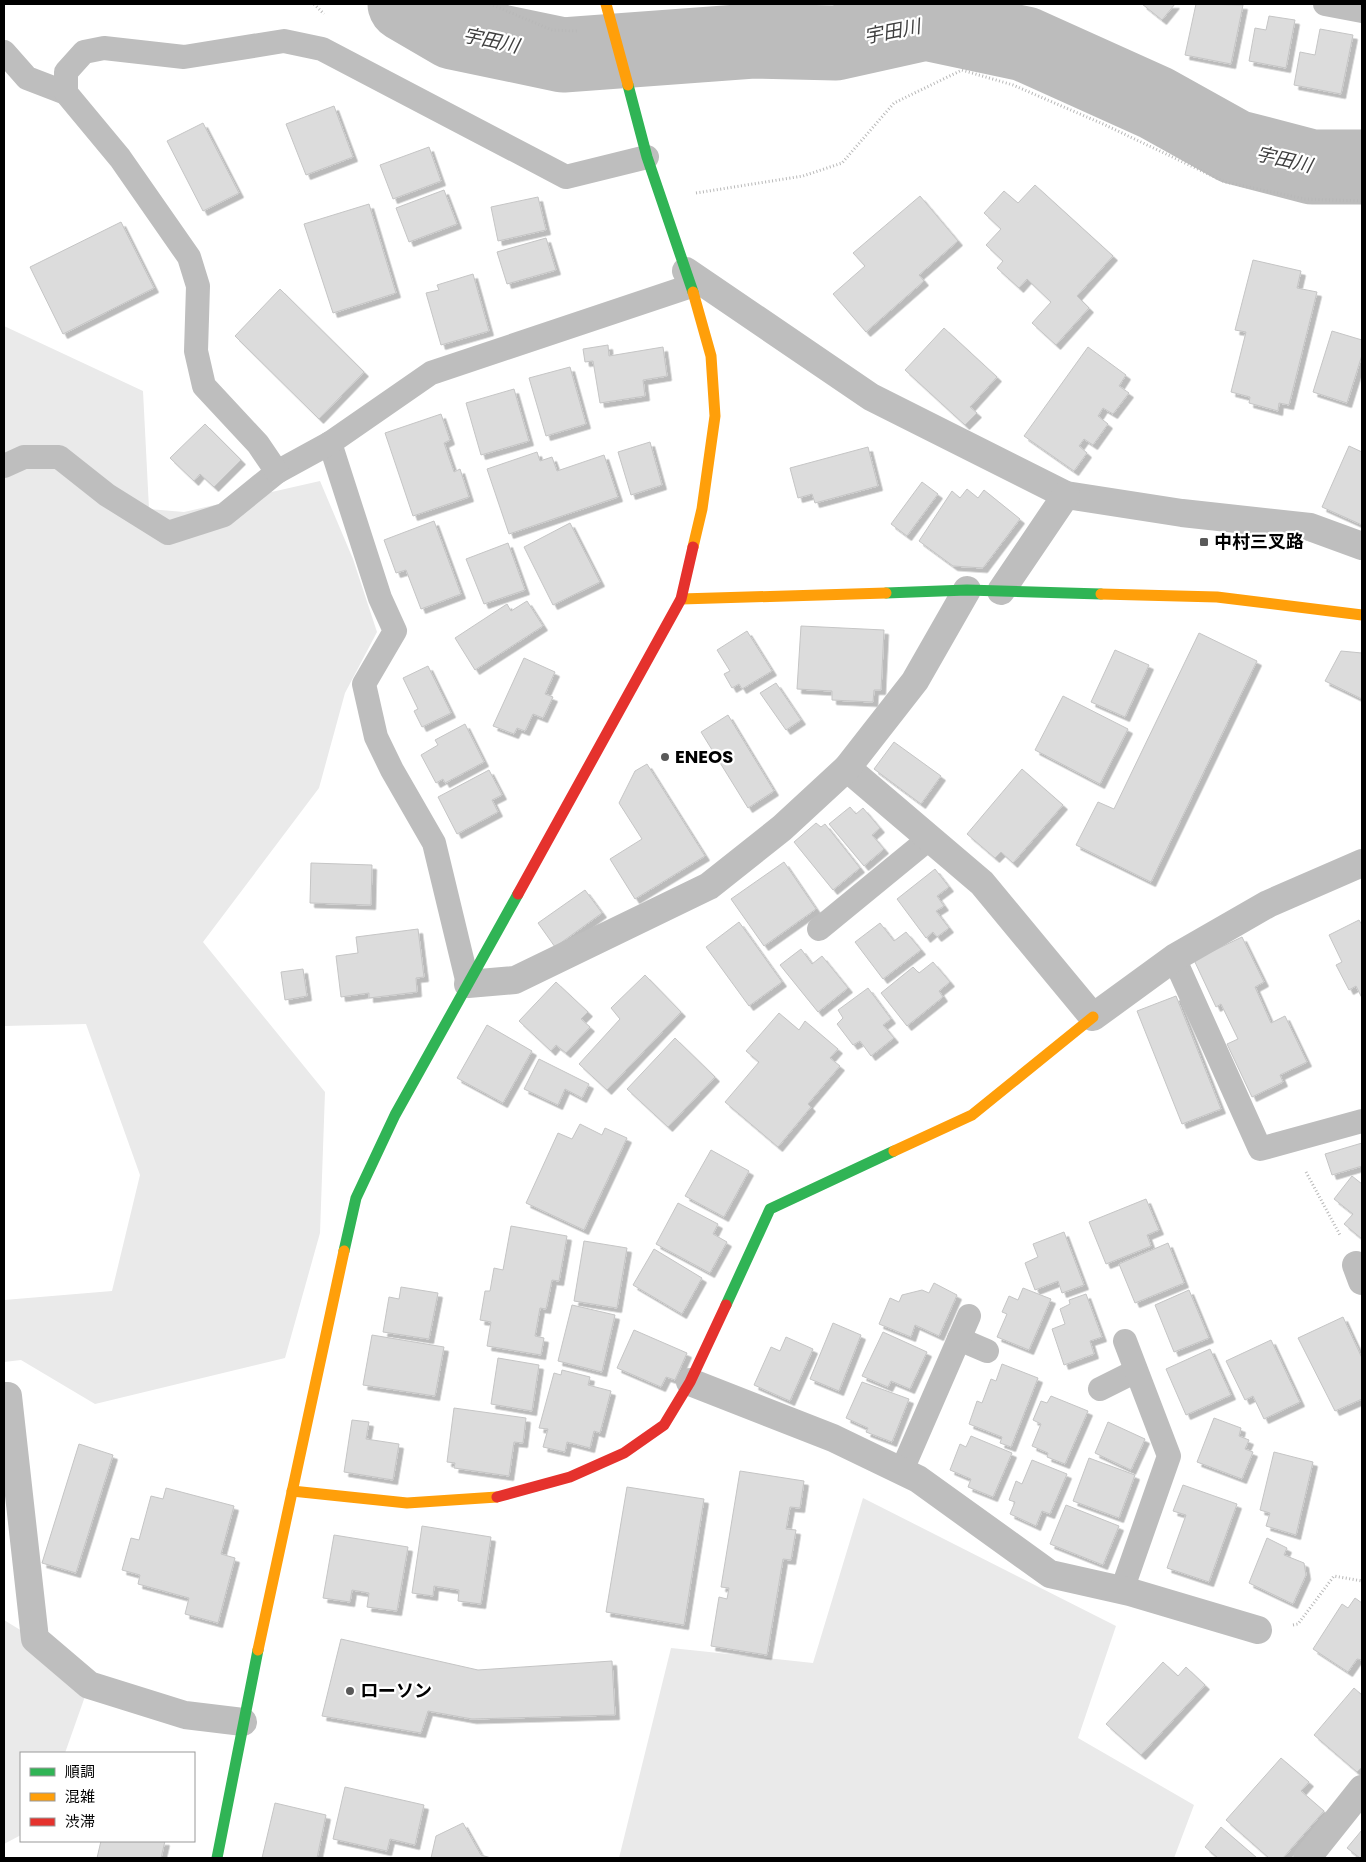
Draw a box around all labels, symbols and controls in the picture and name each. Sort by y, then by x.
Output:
water label: 宇田川 [862,12,925,50]
water label: 宇田川 [460,21,524,60]
water label: 宇田川 [1253,140,1317,180]
place label: 中村三叉路 [1214,529,1304,554]
marker: 中村三叉路 [1198,536,1210,548]
place label: ENEOS [675,744,733,769]
marker: ENEOS [659,751,671,763]
place label: ローソン [360,1678,432,1703]
marker: ローソン [344,1685,356,1697]
legend [20,1752,195,1842]
text: 順調 [65,1761,95,1782]
text: 混雑 [65,1786,95,1807]
text: 渋滞 [65,1811,95,1832]

